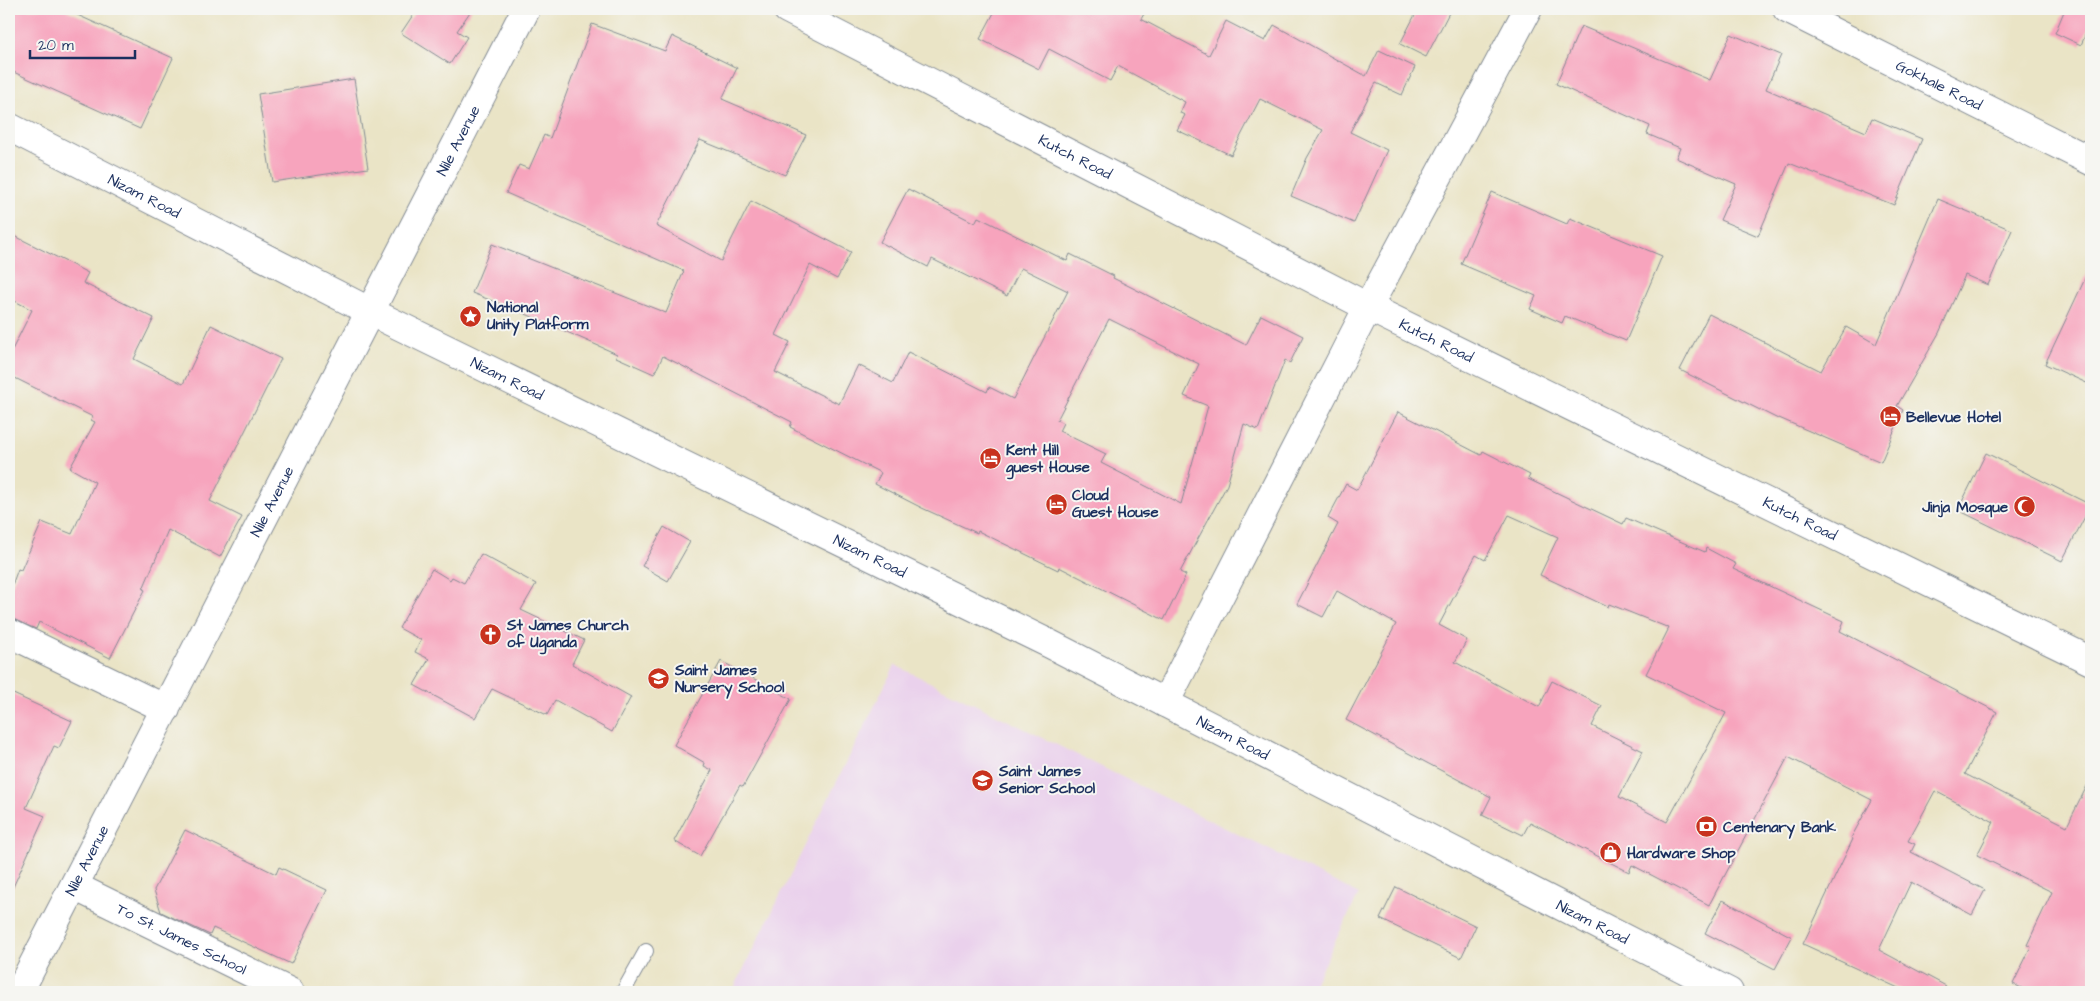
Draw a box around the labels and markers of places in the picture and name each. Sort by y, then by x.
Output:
place label: National Unity Platform [487,297,589,336]
place icon: National Unity Platform [459,304,483,328]
hotel icon: Bellevue Hotel [1878,405,1902,429]
place label: Bellevue Hotel [1906,407,2002,428]
place label: Kent Hill guest House [1006,440,1090,480]
hotel icon: Kent Hill guest House [978,447,1002,471]
place label: Cloud Guest House [1072,485,1159,523]
hotel icon: Cloud Guest House [1044,492,1068,516]
mosque icon: Jinja Mosque [2012,495,2036,519]
place label: Jinja Mosque [1921,497,2008,518]
place label: St James Church of Uganda [506,615,629,655]
church icon: St James Church of Uganda [479,622,503,646]
place label: Saint James Nursery School [674,660,785,699]
school or university icon: Saint James Nursery School [647,667,671,691]
place label: Saint James Senior School [998,761,1096,799]
school or university icon: Saint James Senior School [971,768,995,792]
bank icon: Centenary Bank [1695,815,1719,839]
place label: Centenary Bank [1723,817,1837,839]
shop icon: Hardware Shop [1599,841,1623,865]
place label: Hardware Shop [1627,843,1736,864]

